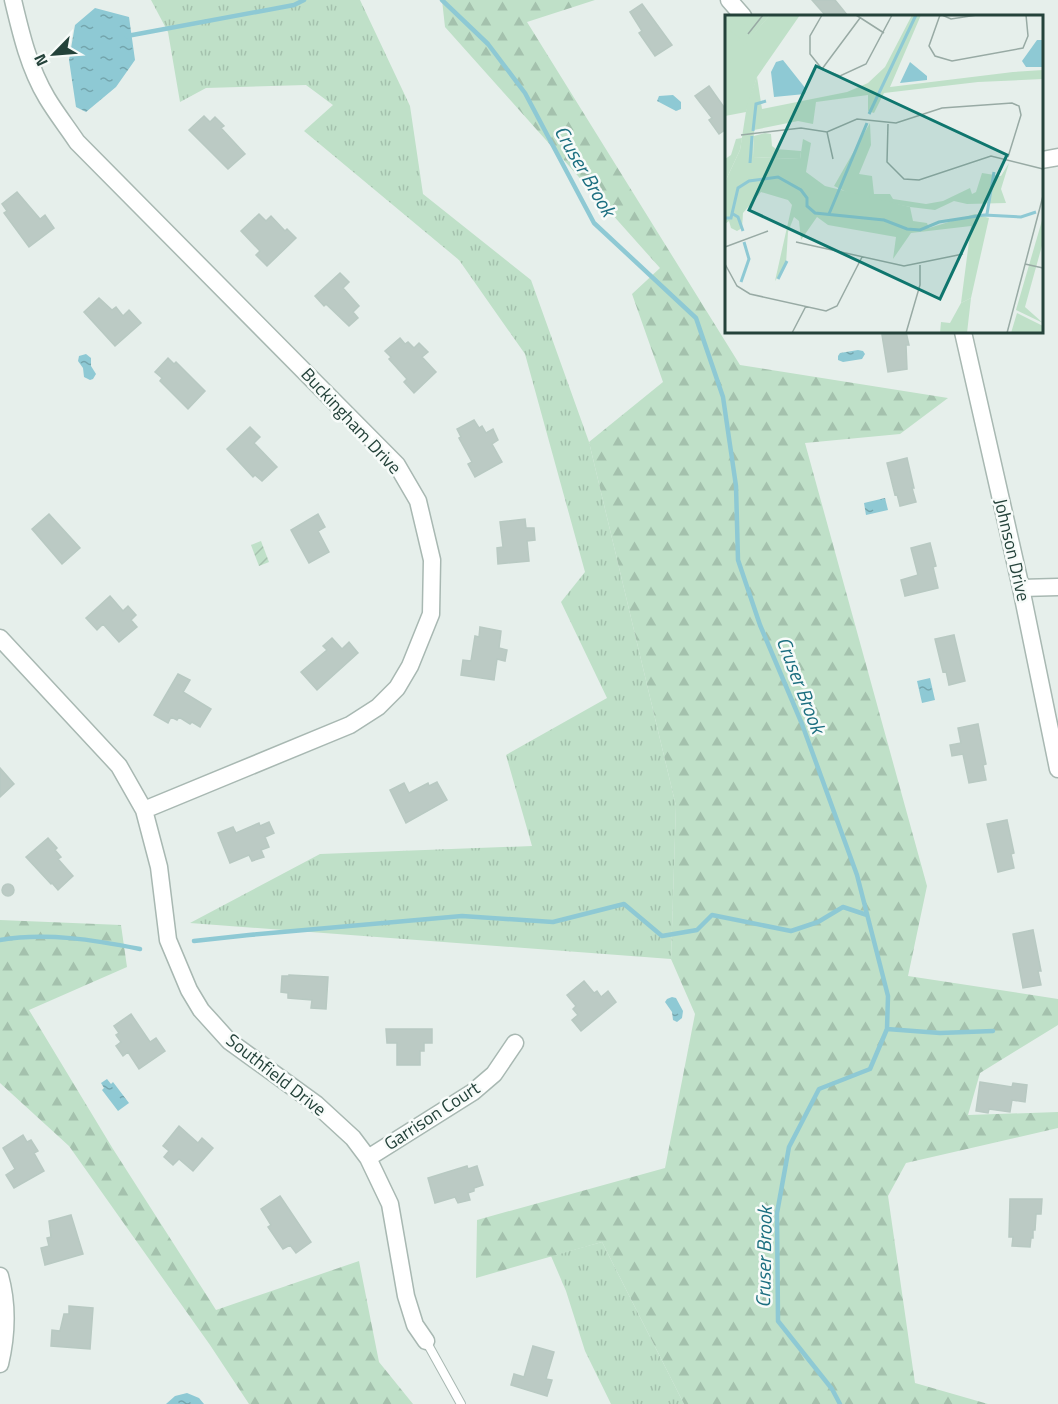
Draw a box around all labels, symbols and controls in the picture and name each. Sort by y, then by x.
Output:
inset map [725,15,1043,333]
north arrow [24,24,84,84]
text: N [27,50,54,70]
water label: Cruser Brook [547,119,625,224]
street label: Buckingham Drive [295,361,408,480]
street label: Johnson Drive [988,496,1037,604]
water label: Cruser Brook [769,632,835,740]
street label: Southfield Drive [220,1027,332,1122]
street label: Garrison Court [379,1074,485,1157]
water label: Cruser Brook [747,1204,780,1308]

